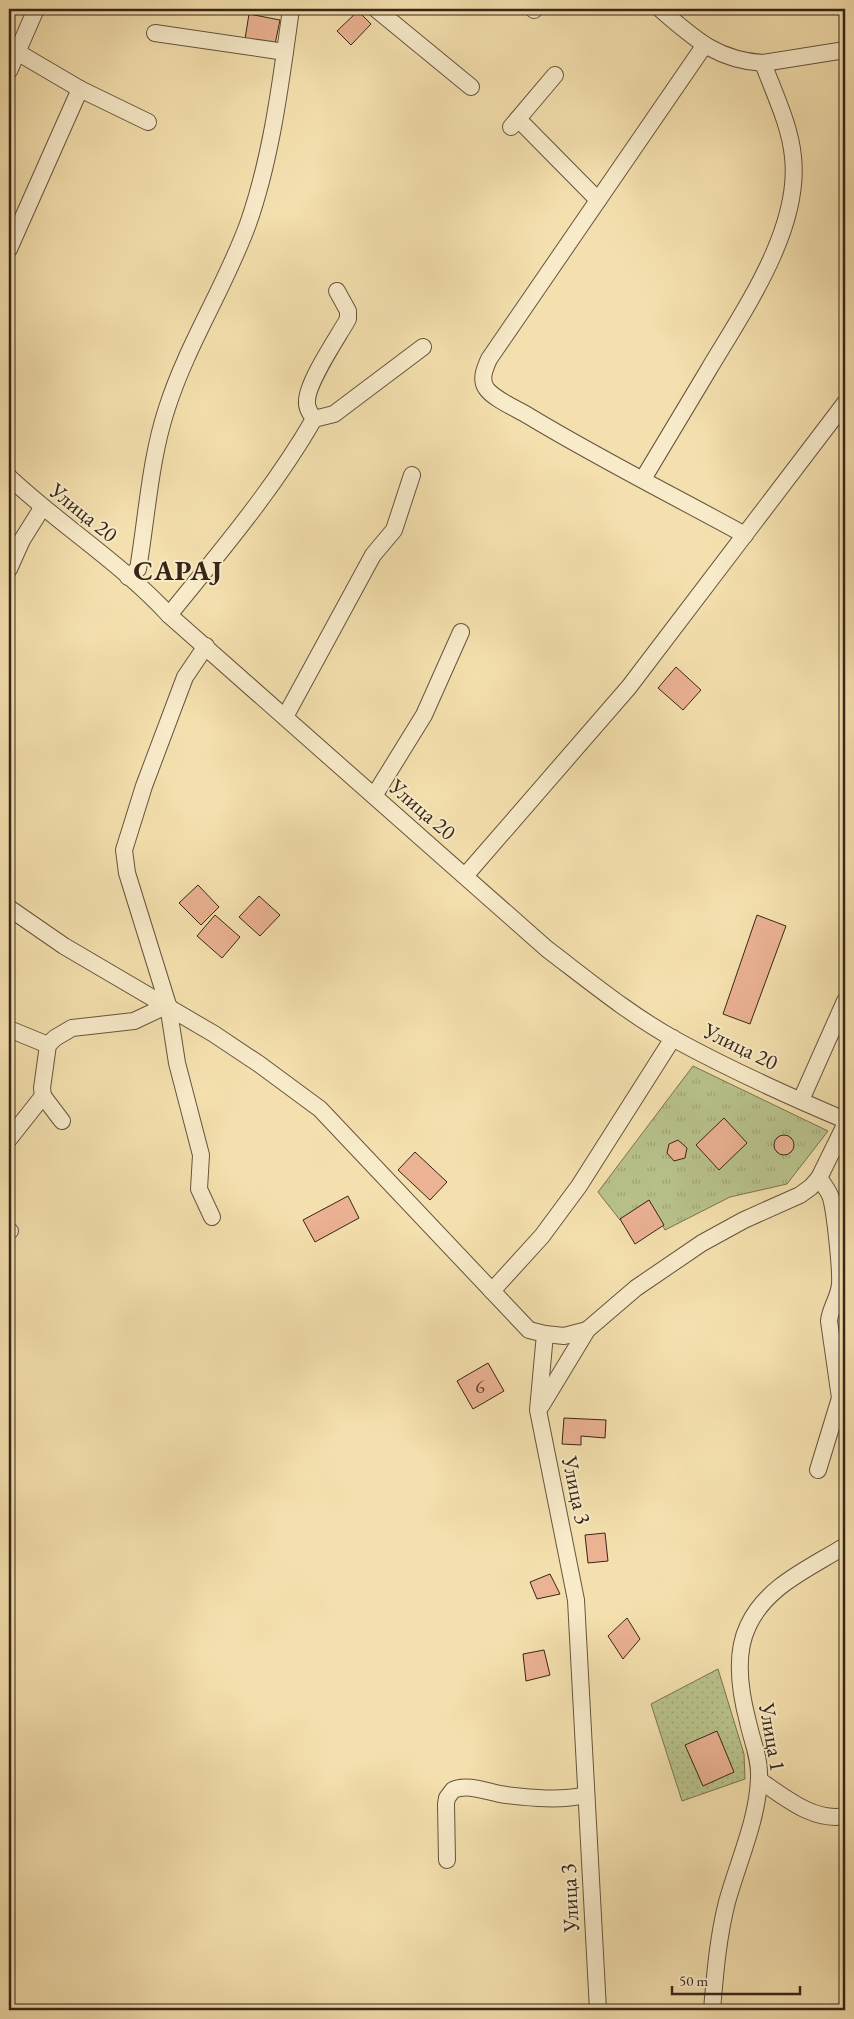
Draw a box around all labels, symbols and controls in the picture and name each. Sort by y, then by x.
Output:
street label: Улица 20 [43,475,124,549]
district label: САРАЈ [133,552,223,588]
street label: Улица 20 [382,772,463,847]
street label: Улица 20 [698,1016,783,1077]
house number: 6 [475,1373,485,1399]
street label: Улица 3 [555,1452,598,1527]
street label: Улица 1 [752,1700,793,1774]
street label: Улица 3 [553,1863,586,1934]
scale bar [672,1964,799,1996]
text: 50 m [679,1971,708,1990]

